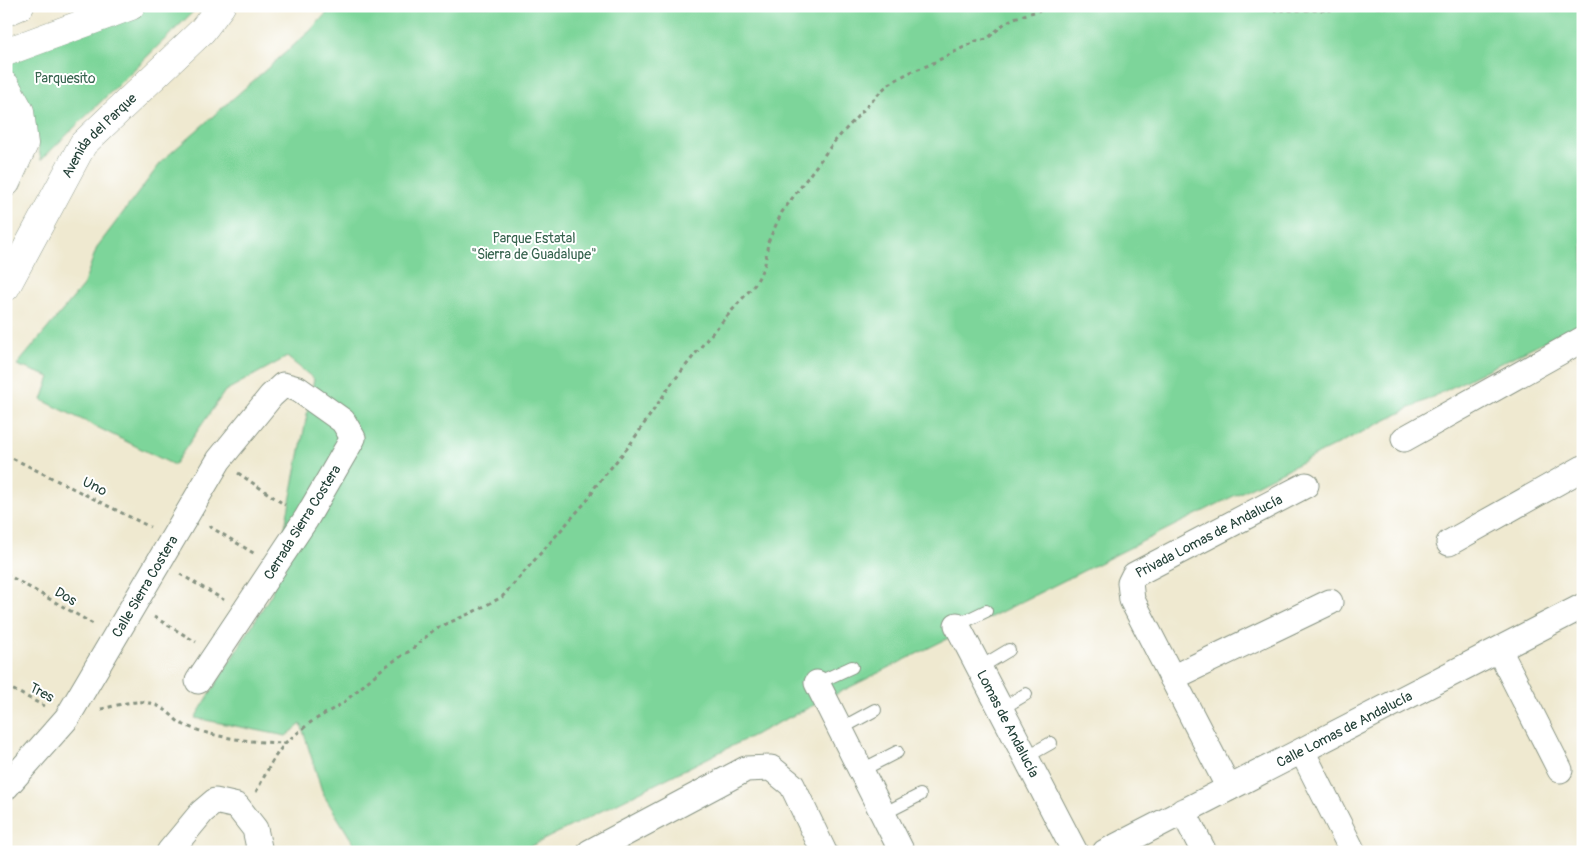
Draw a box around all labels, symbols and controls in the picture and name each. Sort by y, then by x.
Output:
park label: Parquesito [34,70,96,87]
street label: Avenida del Parque [58,90,140,181]
park label: Parque Estatal "Sierra de Guadalupe" [471,230,597,263]
street label: Cerrada Sierra Costera [260,462,345,583]
street label: Uno [80,473,110,500]
street label: Privada Lomas de Andalucía [1133,491,1285,582]
street label: Calle Sierra Costera [108,532,182,641]
street label: Dos [52,583,80,610]
street label: Lomas de Andalucía [973,667,1043,780]
street label: Tres [27,679,58,706]
street label: Calle Lomas de Andalucía [1274,687,1415,771]

